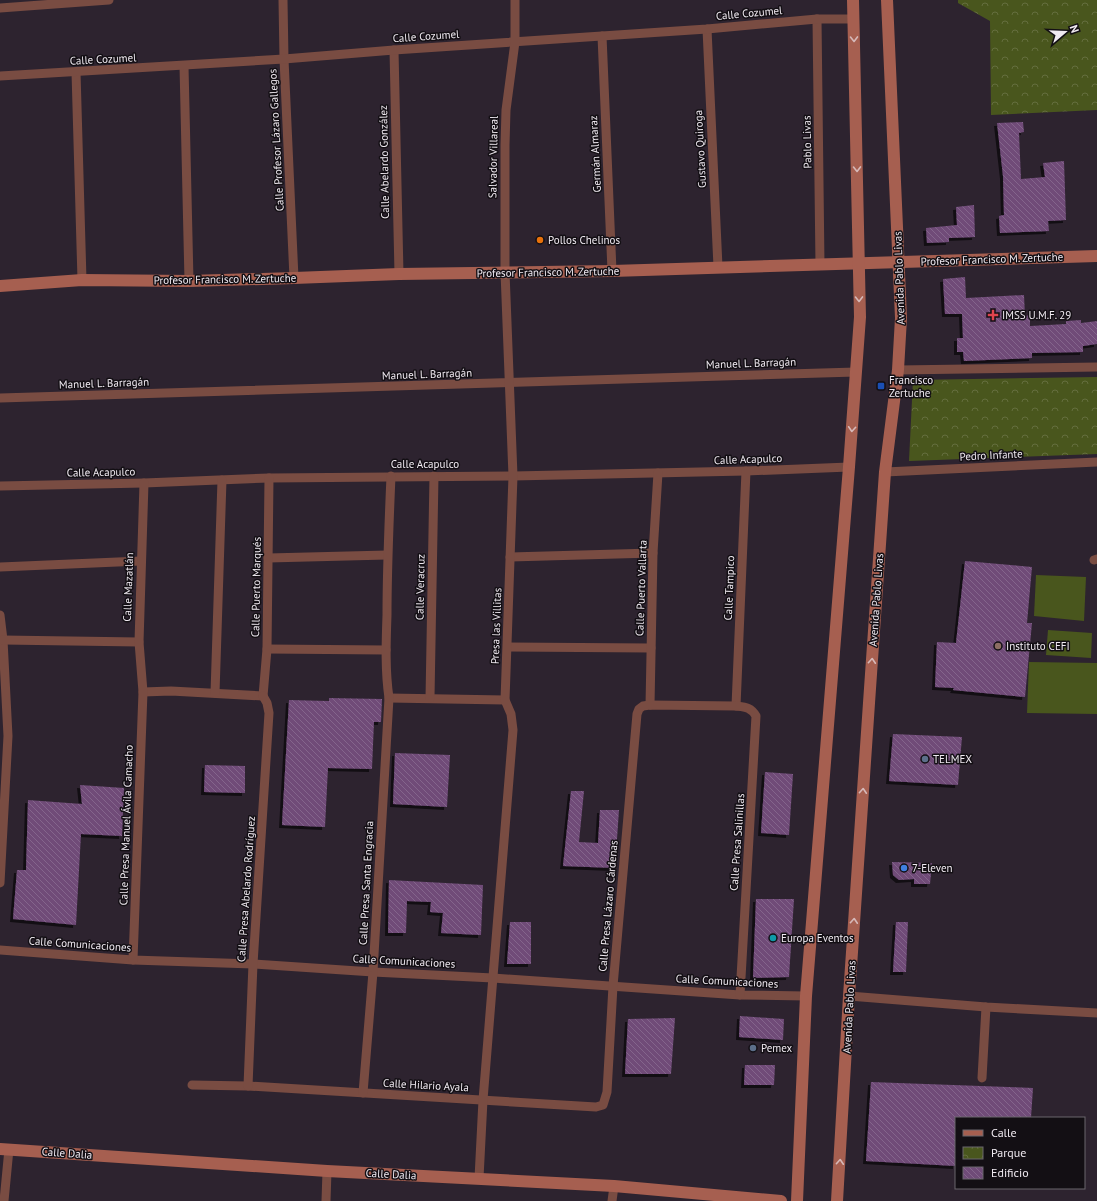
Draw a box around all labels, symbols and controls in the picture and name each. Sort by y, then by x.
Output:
street label: Calle Cozumel [715,3,784,23]
north arrow [1045,12,1085,52]
text: N [1067,23,1082,34]
street label: Calle Cozumel [392,27,461,45]
one-way arrow [850,36,858,42]
street label: Calle Cozumel [69,50,137,68]
street label: Calle Profesor Lázaro Gallegos [265,68,287,212]
street label: Calle Abelardo González [376,105,392,219]
street label: Gustavo Quiroga [691,110,709,188]
street label: Salvador Villareal [485,115,501,198]
street label: Germán Almaraz [586,115,604,193]
street label: Pablo Livas [800,115,814,169]
one-way arrow [853,166,861,172]
street label: Avenida Pablo Livas [890,231,908,325]
place label: Pollos Chelinos [548,233,620,247]
marker: Pollos Chelinos [535,235,545,245]
street label: Profesor Francisco M. Zertuche [920,250,1064,268]
street label: Profesor Francisco M. Zertuche [477,264,620,280]
street label: Profesor Francisco M. Zertuche [154,271,297,287]
one-way arrow [855,296,864,302]
place label: IMSS U.M.F. 29 [1002,308,1071,322]
marker: IMSS U.M.F. 29 [987,309,999,321]
street label: Manuel L. Barragán [706,354,796,372]
street label: Manuel L. Barragán [382,365,472,383]
place label: Francisco Zertuche [889,373,933,400]
street label: Manuel L. Barragán [59,374,149,392]
marker: Francisco Zertuche [876,381,886,391]
one-way arrow [848,426,857,432]
street label: Pedro Infante [959,446,1023,464]
street label: Calle Acapulco [713,451,783,467]
street label: Calle Acapulco [391,457,459,471]
street label: Calle Acapulco [67,464,135,480]
street label: Calle Puerto Marqués [248,536,264,637]
street label: Calle Puerto Vallarta [632,540,650,636]
street label: Calle Mazatlán [120,552,136,622]
street label: Avenida Pablo Livas [866,553,886,647]
street label: Calle Veracruz [412,554,428,620]
street label: Calle Tampico [721,555,737,621]
street label: Presa las Villitas [488,587,504,664]
place label: Instituto CEFI [1006,639,1070,653]
marker: Instituto CEFI [993,641,1003,651]
one-way arrow [867,658,876,664]
street label: Calle Presa Manuel Ávila Camacho [116,744,136,906]
place label: TELMEX [933,752,972,766]
marker: TELMEX [920,754,930,764]
one-way arrow [858,788,867,794]
street label: Calle Presa Salinillas [727,792,747,891]
street label: Calle Presa Abelardo Rodríguez [234,816,258,962]
street label: Calle Presa Santa Engracia [356,821,376,945]
street label: Calle Presa Lázaro Cárdenas [595,839,621,972]
place label: 7-Eleven [912,861,953,875]
marker: 7-Eleven [899,863,909,873]
one-way arrow [850,918,859,924]
place label: Europa Eventos [781,931,854,945]
street label: Calle Comunicaciones [28,933,132,955]
marker: Europa Eventos [768,933,778,943]
street label: Calle Comunicaciones [352,951,456,971]
street label: Avenida Pablo Livas [840,960,858,1054]
street label: Calle Comunicaciones [675,971,779,991]
place label: Pemex [761,1041,793,1055]
marker: Pemex [748,1043,758,1053]
street label: Calle Hilario Ayala [383,1076,469,1094]
legend [955,1117,1085,1189]
text: Calle [991,1125,1017,1140]
street label: Calle Dalia [41,1144,93,1162]
text: Parque [991,1145,1026,1160]
one-way arrow [835,1159,844,1165]
text: Edificio [991,1165,1029,1180]
street label: Calle Dalia [365,1166,417,1182]

